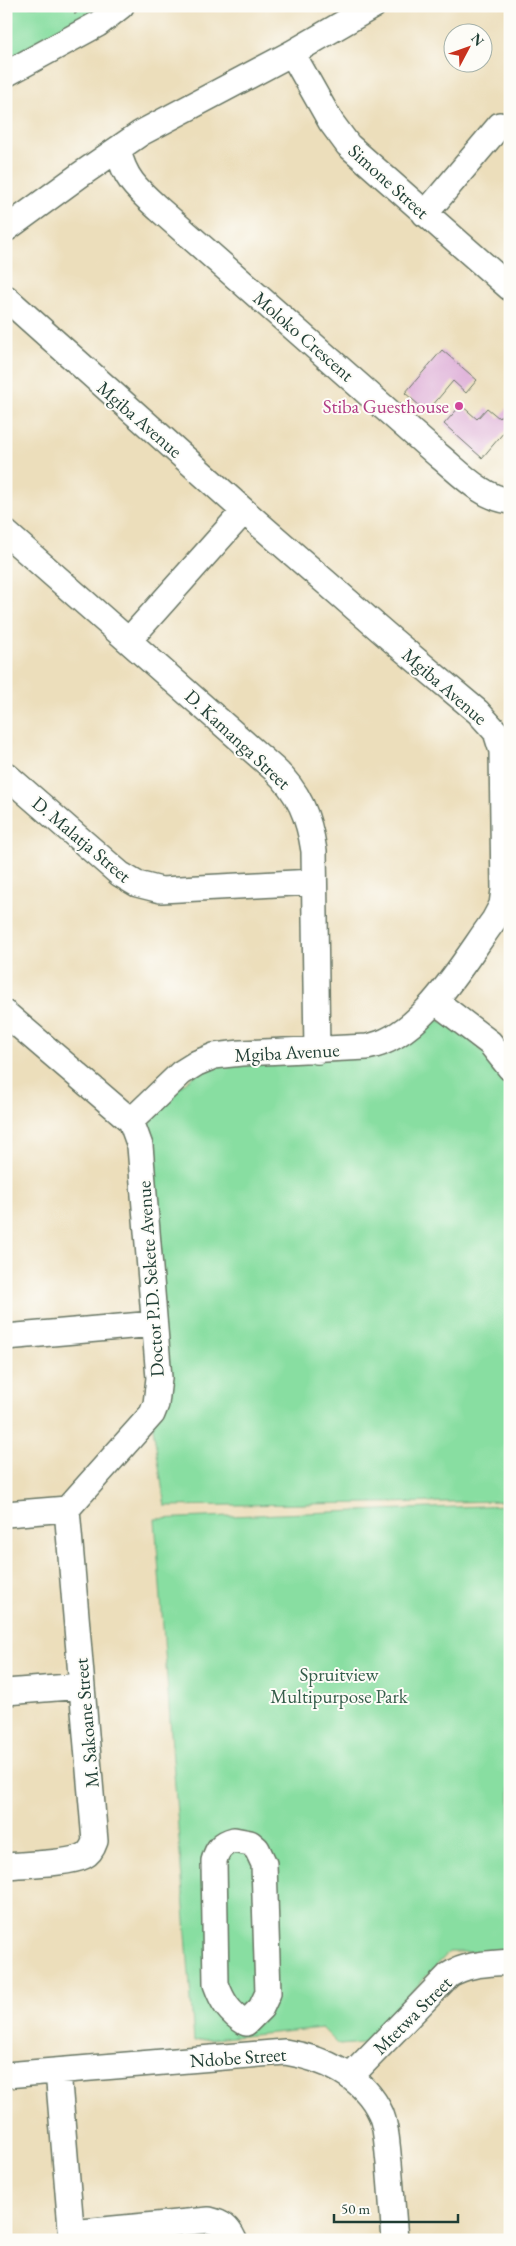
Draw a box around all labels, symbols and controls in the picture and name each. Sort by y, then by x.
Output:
north arrow [444,22,494,72]
text: N [467,29,489,50]
street label: Simone Street [343,138,434,224]
street label: Moloko Crescent [248,286,359,387]
street label: Mgiba Avenue [92,375,188,463]
place label: Stiba Guesthouse [323,394,449,419]
marker: Stiba Guesthouse [453,400,465,412]
street label: Mgiba Avenue [397,642,493,730]
street label: D. Kamanga Street [179,684,296,795]
street label: D. Malatja Street [27,791,136,888]
street label: Mgiba Avenue [234,1037,340,1068]
street label: Doctor P.D. Sekete Avenue [131,1180,170,1378]
street label: M. Sakoane Street [68,1657,105,1789]
park label: Spruitview Multipurpose Park [270,1662,409,1709]
street label: Mtetwa Street [368,1971,457,2060]
street label: Ndobe Street [189,2042,287,2073]
scale bar [334,2191,457,2223]
text: 50 m [341,2199,370,2218]

